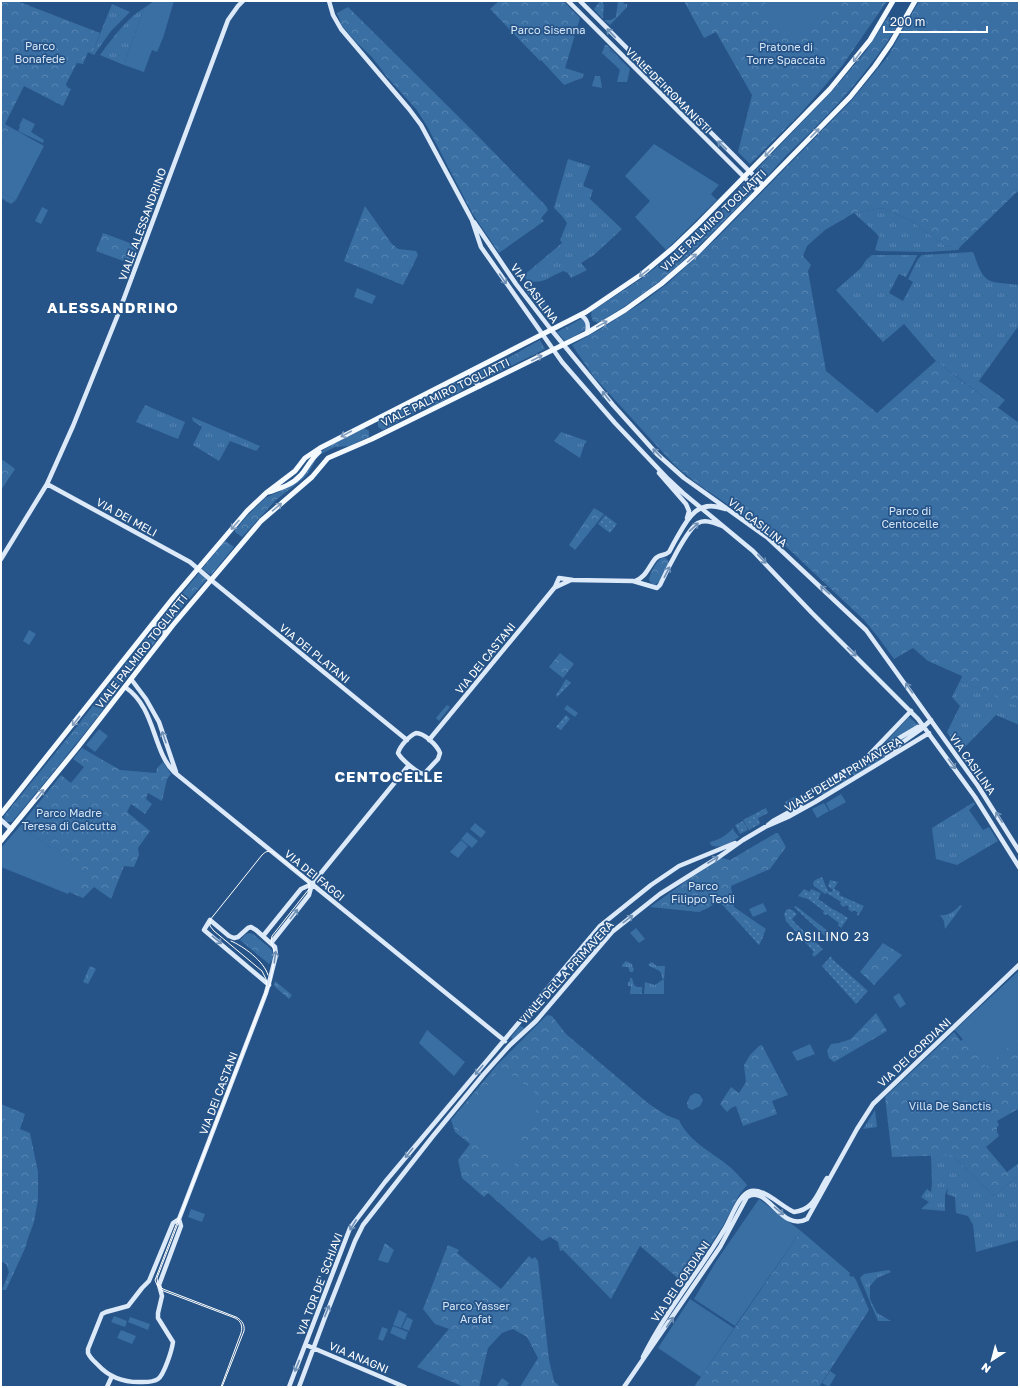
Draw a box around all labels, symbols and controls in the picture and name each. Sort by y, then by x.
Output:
scale bar [884,8,987,34]
text: 200 m [890,14,925,29]
park label: Parco Sisenna [511,23,585,36]
one-way arrow [606,28,616,38]
park label: Parco Bonafede [15,39,65,65]
park label: Pratone di Torre Spaccata [747,40,825,66]
street label: VIALE DEI ROMANISTI [623,44,715,136]
one-way arrow [852,51,861,62]
one-way arrow [810,128,820,138]
one-way arrow [717,140,727,150]
one-way arrow [764,147,773,157]
street label: VIALE ALESSANDRINO [116,166,168,282]
street label: VIALE PALMIRO TOGLIATTI [658,166,768,274]
one-way arrow [686,254,696,263]
street label: VIA CASILINA [508,261,562,326]
one-way arrow [638,268,649,277]
one-way arrow [499,273,507,284]
district label: ALESSANDRINO [47,298,179,316]
one-way arrow [596,320,608,328]
one-way arrow [531,353,543,361]
street label: VIALE PALMIRO TOGLIATTI [379,355,511,429]
one-way arrow [601,391,610,401]
one-way arrow [340,431,352,439]
one-way arrow [652,448,661,458]
street label: VIA DEI MELI [94,495,160,539]
street label: VIA CASILINA [726,495,791,549]
one-way arrow [271,502,282,511]
park label: Parco di Centocelle [881,504,939,530]
one-way arrow [230,520,239,530]
one-way arrow [689,523,699,532]
one-way arrow [757,554,766,564]
one-way arrow [663,566,671,578]
one-way arrow [820,585,830,595]
street label: VIALE PALMIRO TOGLIATTI [92,591,190,711]
street label: VIA DEI CASTANI [452,620,518,696]
street label: VIA DEI PLATANI [277,621,353,685]
one-way arrow [847,648,857,657]
one-way arrow [905,683,913,694]
one-way arrow [72,715,80,726]
one-way arrow [160,731,167,744]
street label: VIA CASILINA [947,731,999,797]
street label: VIALE DELLA PRIMAVERA [782,734,904,814]
one-way arrow [948,759,956,770]
district label: CENTOCELLE [334,767,444,785]
one-way arrow [35,788,44,799]
park label: Parco Madre Teresa di Calcutta [22,806,116,832]
one-way arrow [994,811,1002,823]
street label: VIA DEI FAGGI [282,847,348,903]
one-way arrow [707,856,719,864]
park label: Parco Filippo Teoli [671,879,735,905]
one-way arrow [290,909,299,920]
one-way arrow [622,915,633,924]
street label: VIALE DELLA PRIMAVERA [516,917,616,1026]
district label: CASILINO 23 [786,929,870,944]
one-way arrow [211,936,222,945]
one-way arrow [271,951,279,964]
street label: VIA DEI GORDIANI [875,1015,953,1089]
street label: VIA DEI CASTANI [196,1050,240,1136]
one-way arrow [475,1064,484,1075]
park label: Villa De Sanctis [909,1099,991,1112]
one-way arrow [405,1147,414,1158]
one-way arrow [773,1207,784,1216]
one-way arrow [348,1219,356,1231]
street label: VIA TOR DE' SCHIAVI [293,1231,345,1337]
street label: VIA DEI GORDIANI [648,1238,712,1324]
park label: Parco Yasser Arafat [442,1299,510,1325]
one-way arrow [324,1306,331,1318]
one-way arrow [665,1317,674,1328]
street label: VIA ANAGNI [327,1339,391,1375]
north arrow [972,1340,1012,1380]
one-way arrow [293,1359,301,1371]
text: N [979,1361,993,1376]

